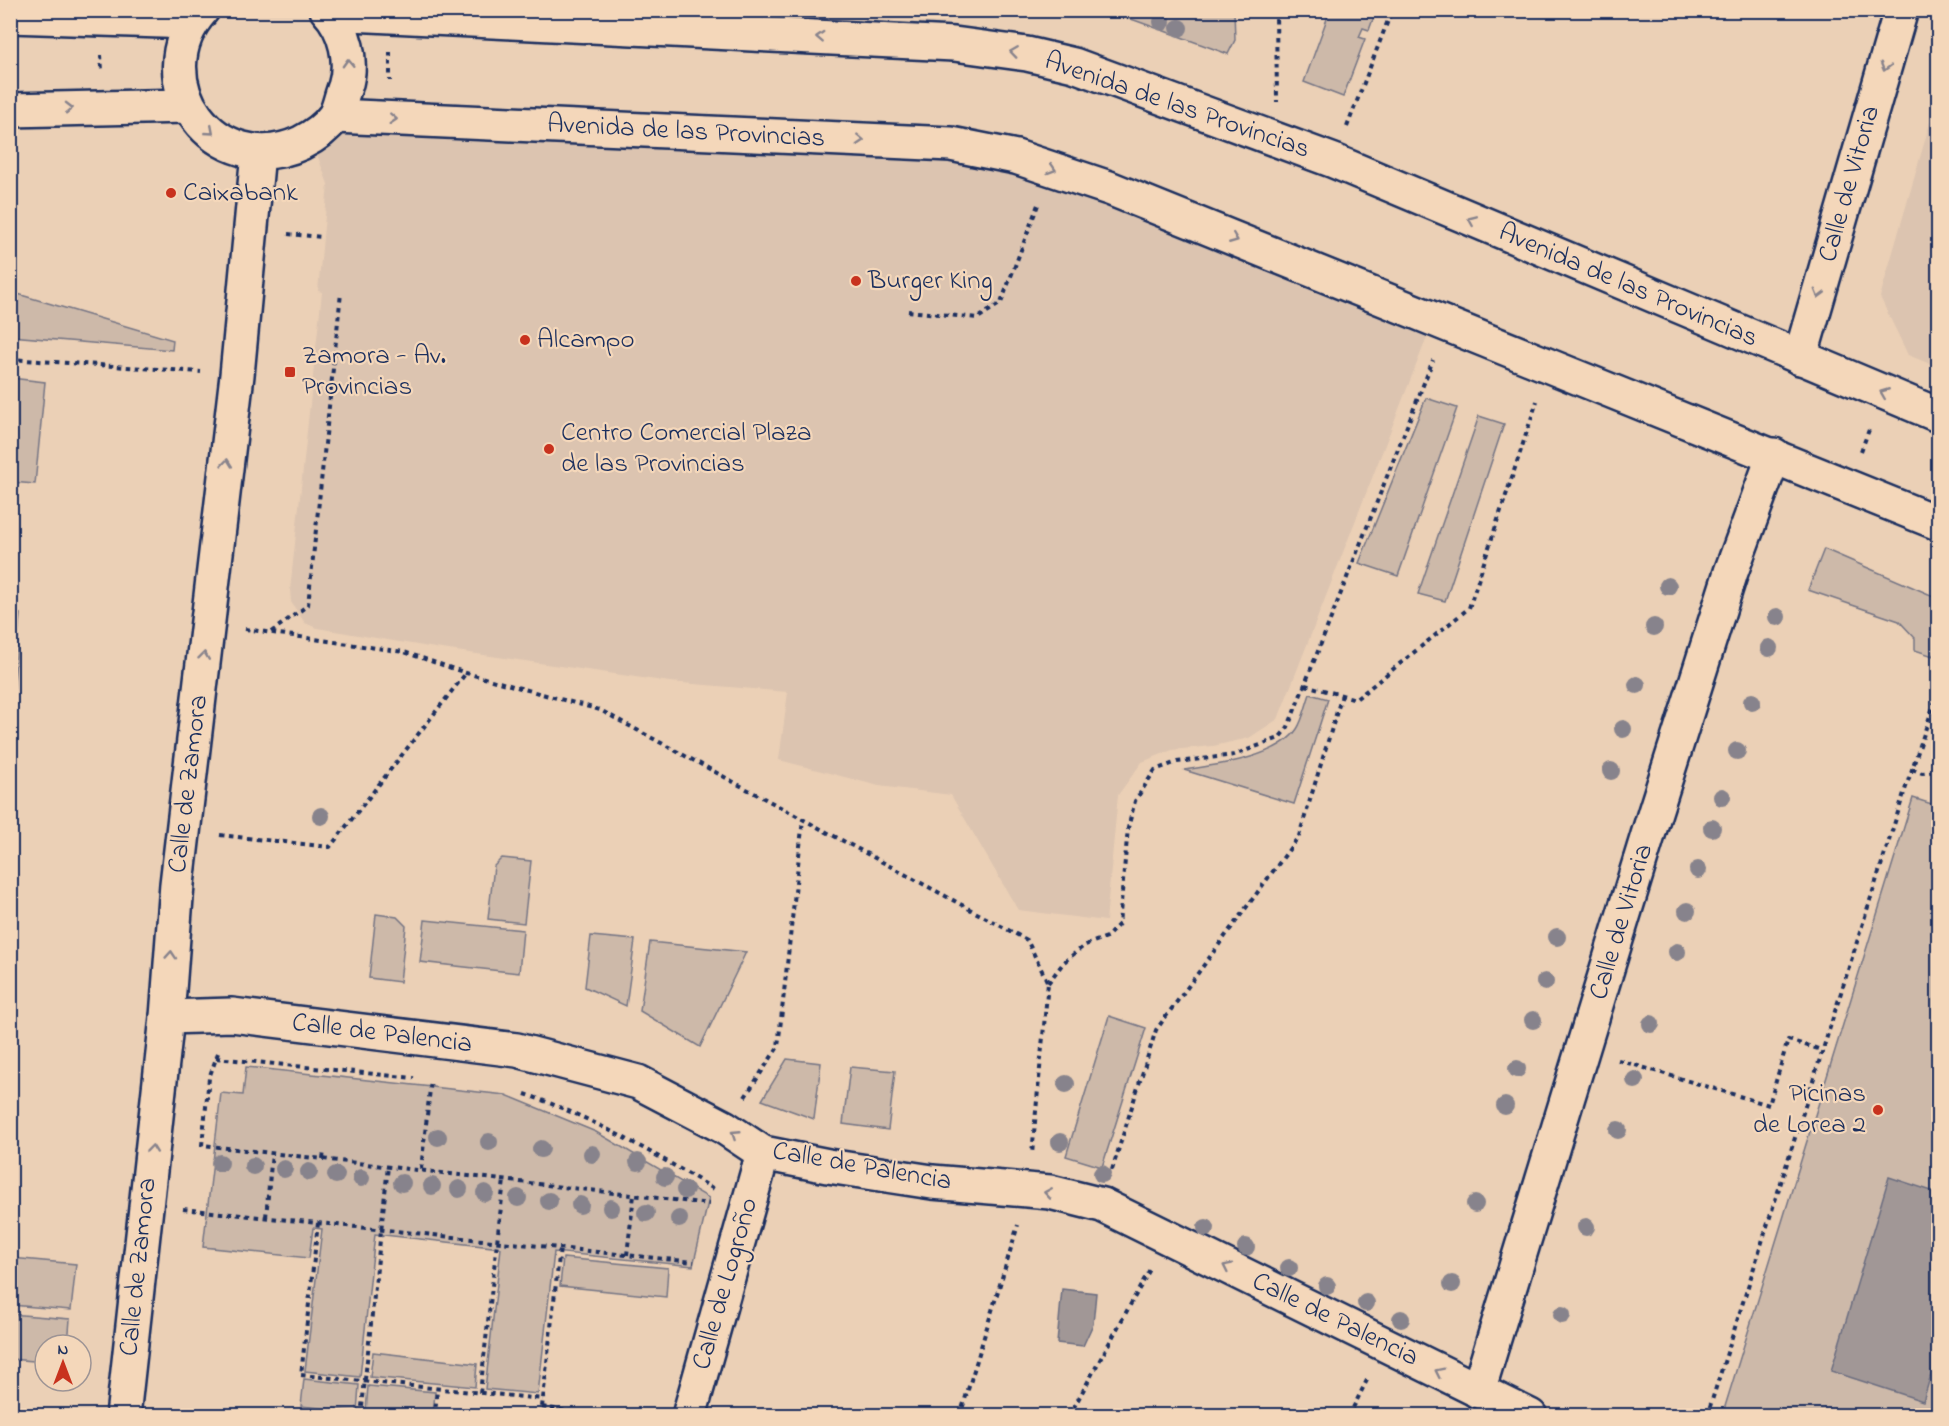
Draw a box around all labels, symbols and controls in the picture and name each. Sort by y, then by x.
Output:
one-way arrow [815,31,824,44]
street label: Avenida de las Provincias [1039,42,1315,170]
one-way arrow [1009,46,1018,59]
one-way arrow [341,59,354,68]
one-way arrow [1879,62,1892,72]
street label: Calle de Vitoria [1809,101,1891,267]
one-way arrow [64,102,73,114]
street label: Avenida de las Provincias [546,105,826,159]
one-way arrow [388,113,397,126]
one-way arrow [203,124,214,135]
one-way arrow [856,134,865,146]
one-way arrow [1046,161,1057,174]
place label: Caixabank [183,174,298,213]
marker: Caixabank [164,186,178,200]
street label: Avenida de las Provincias [1492,214,1764,358]
one-way arrow [1468,215,1479,227]
one-way arrow [1228,232,1239,244]
place label: Burger King [867,262,993,301]
marker: Burger King [849,274,863,288]
one-way arrow [1813,289,1826,299]
place label: Alcampo [537,321,634,360]
marker: Alcampo [518,333,532,347]
place label: Zamora - Av. Provincias [302,337,446,407]
marker: Zamora - Av. Provincias [283,365,297,379]
one-way arrow [1880,388,1891,400]
place label: Centro Comercial Plaza de las Provincias [561,414,811,484]
marker: Centro Comercial Plaza de las Provincias [542,442,556,456]
one-way arrow [220,458,232,467]
one-way arrow [198,652,210,661]
street label: Calle de Zamora [159,693,219,875]
street label: Calle de Vitoria [1580,839,1664,1005]
one-way arrow [165,950,178,959]
street label: Calle de Palencia [290,1004,474,1064]
place label: Picinas de Lorea 2 [1753,1075,1866,1145]
marker: Picinas de Lorea 2 [1871,1103,1885,1117]
one-way arrow [731,1130,741,1142]
street label: Calle de Palencia [769,1132,955,1202]
one-way arrow [145,1144,158,1153]
street label: Calle de Zamora [110,1176,168,1358]
one-way arrow [1043,1187,1052,1199]
street label: Calle de Logroño [683,1193,769,1375]
one-way arrow [1222,1262,1233,1274]
street label: Calle de Palencia [1245,1263,1425,1377]
north arrow [33,1333,93,1393]
text: N [58,1338,69,1362]
one-way arrow [1435,1368,1445,1379]

